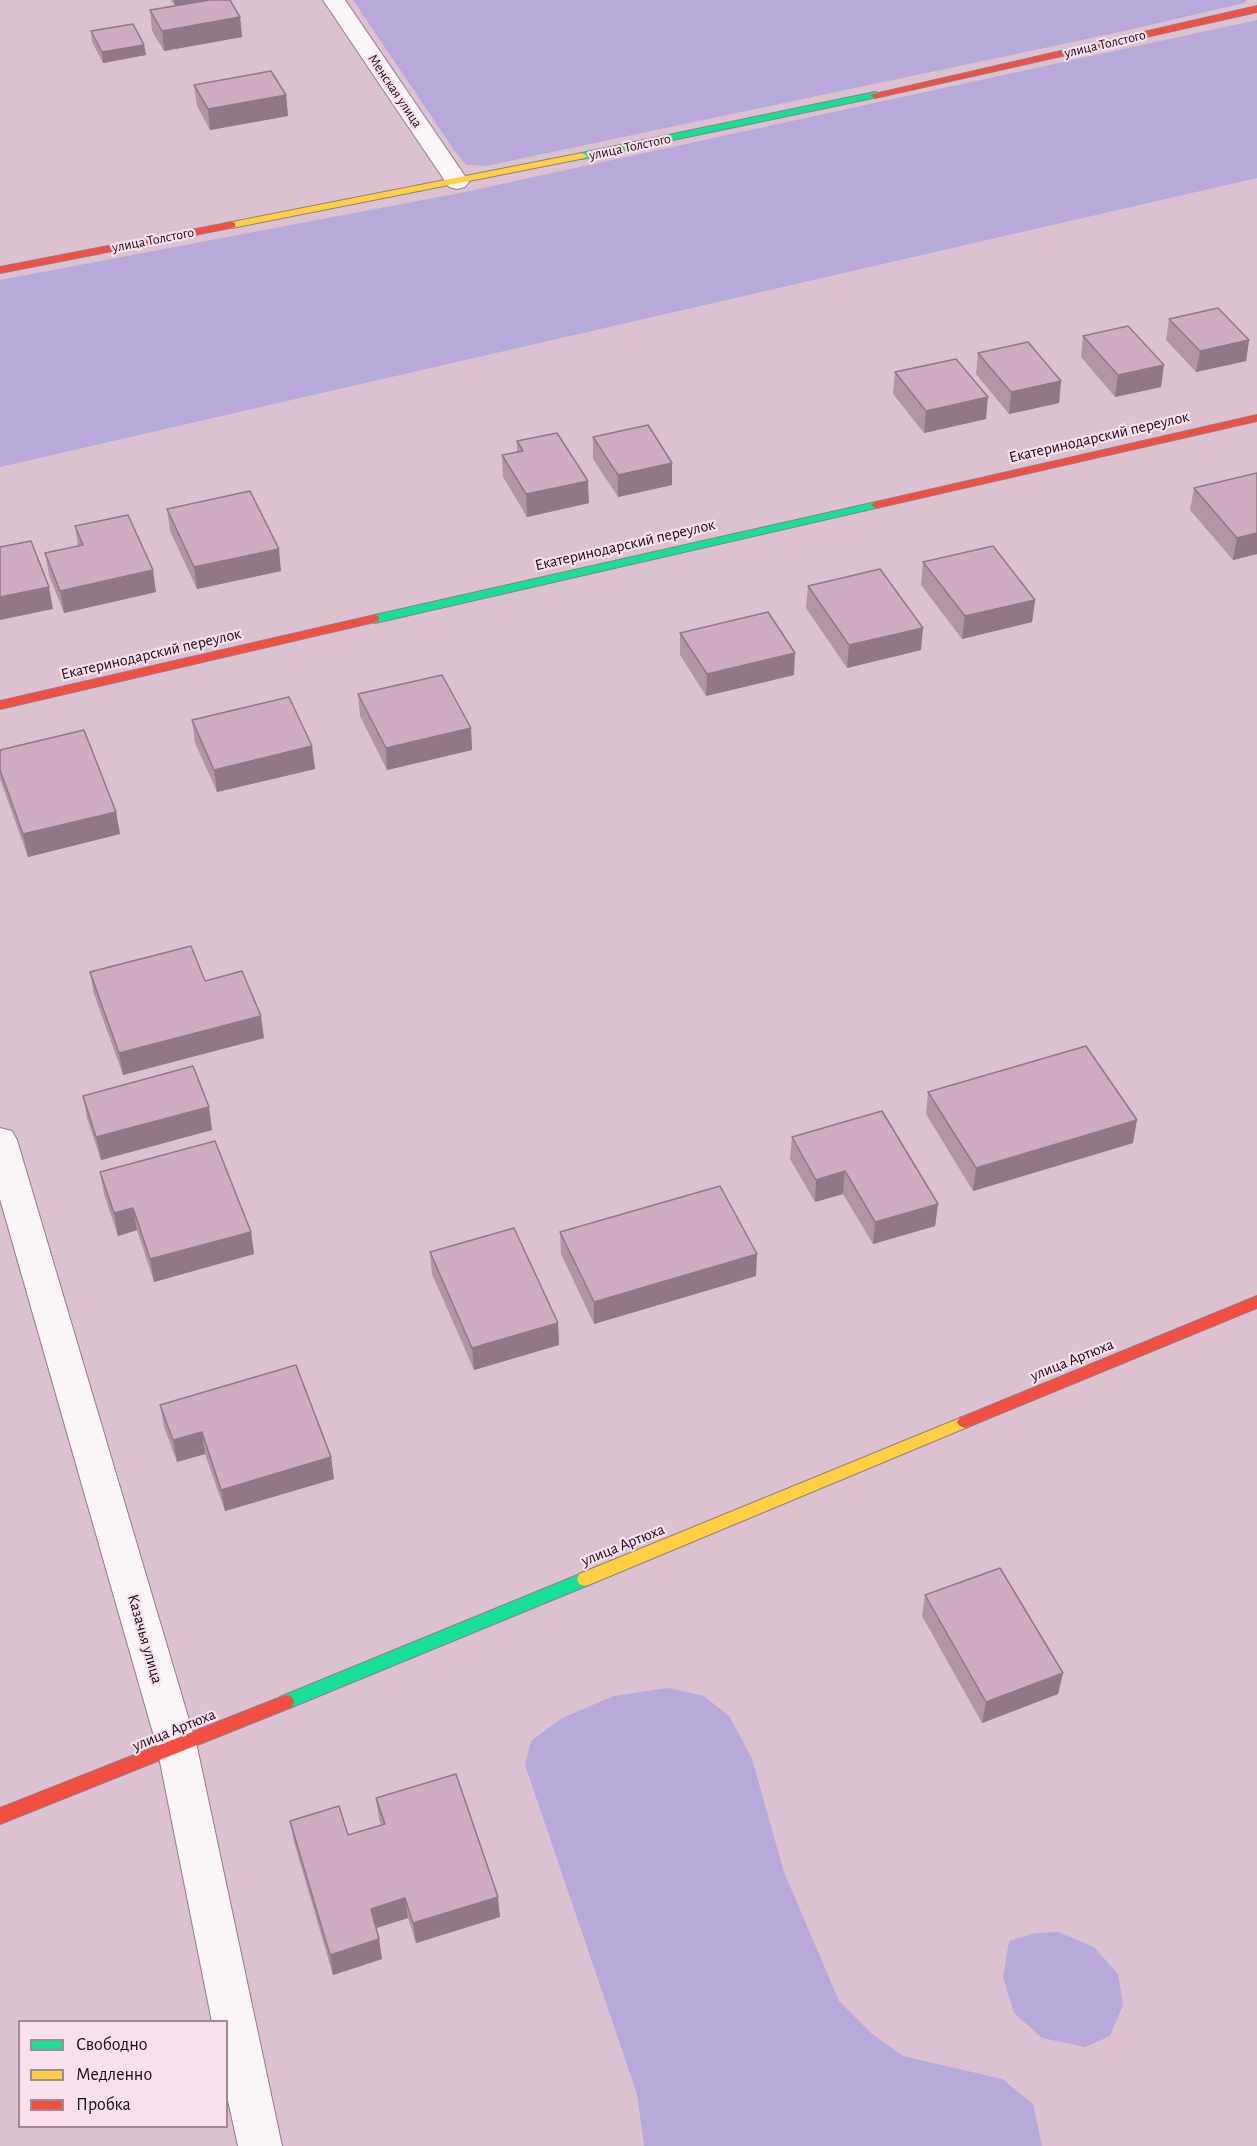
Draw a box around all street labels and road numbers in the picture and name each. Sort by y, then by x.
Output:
street label: улица Толстого [1063,26,1147,62]
street label: Менская улица [364,51,426,131]
street label: улица Толстого [588,130,672,164]
street label: улица Толстого [111,224,195,256]
street label: Екатеринодарский переулок [1007,407,1191,467]
street label: Екатеринодарский переулок [533,515,717,575]
street label: Екатеринодарский переулок [59,624,243,684]
street label: улица Артюха [1028,1335,1116,1385]
street label: улица Артюха [579,1520,667,1570]
street label: Казачья улица [123,1592,167,1686]
street label: улица Артюха [130,1705,218,1755]

